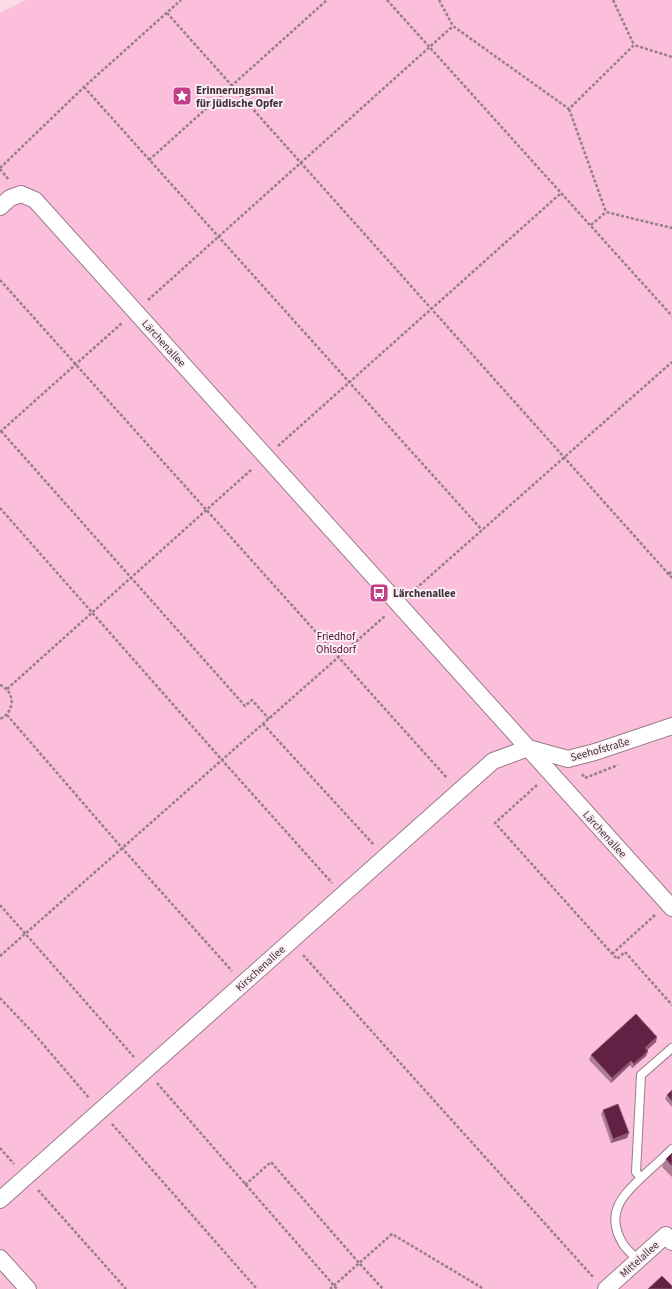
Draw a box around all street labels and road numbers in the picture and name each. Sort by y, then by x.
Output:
street label: Lärchenallee [138,316,189,371]
street label: Seehofstraße [569,734,632,765]
street label: Lärchenallee [579,807,630,862]
street label: Kirschenallee [232,942,289,995]
street label: Mittelallee [616,1237,663,1281]

